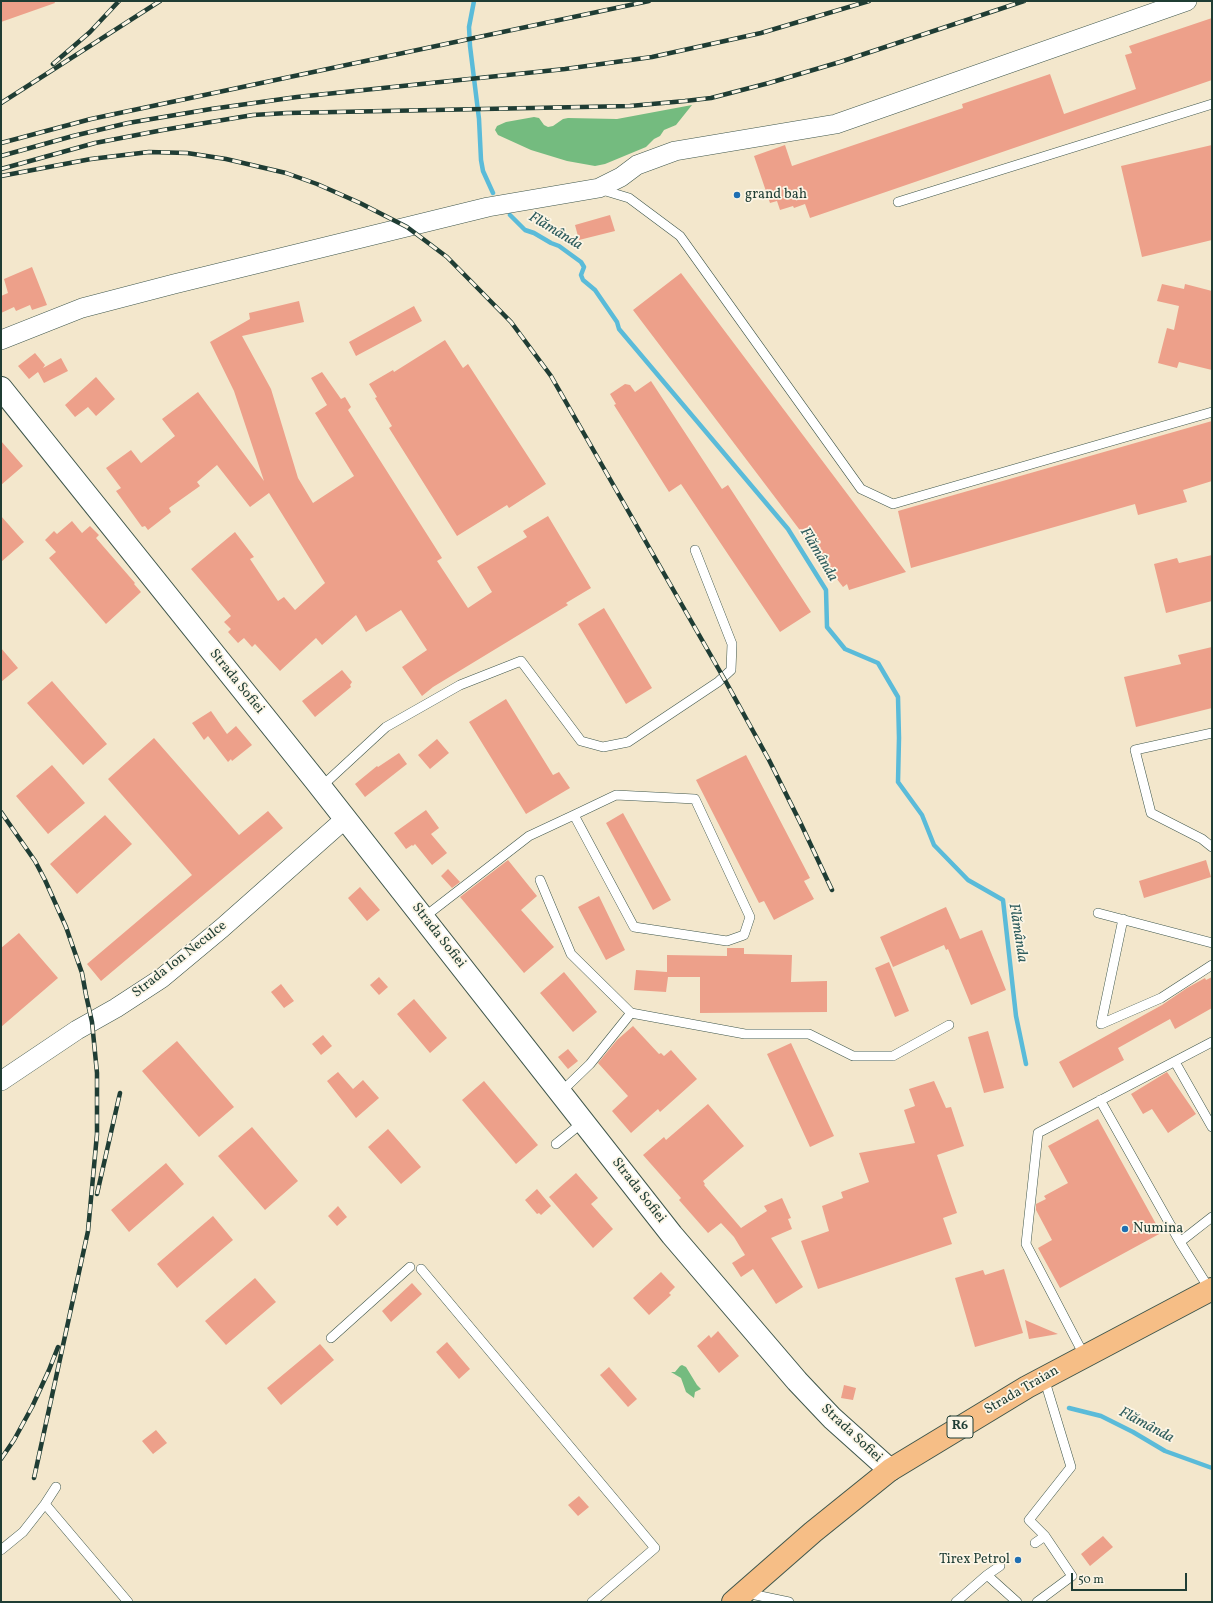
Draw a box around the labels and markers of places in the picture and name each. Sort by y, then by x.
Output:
place label: grand bah [745,187,807,203]
marker: grand bah [732,190,742,200]
place label: Numina [1133,1221,1183,1237]
marker: Numina [1120,1224,1130,1234]
place label: Tirex Petrol [939,1552,1010,1568]
marker: Tirex Petrol [1013,1555,1023,1565]

